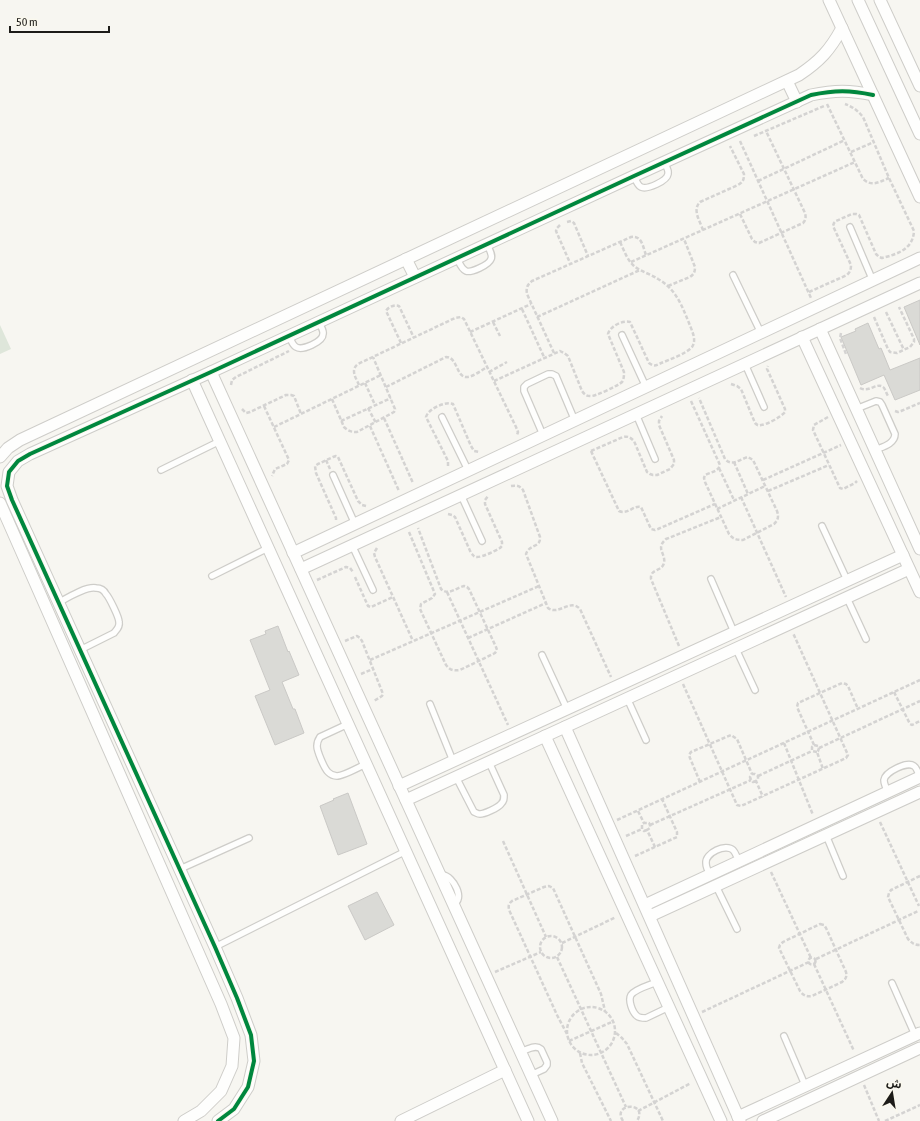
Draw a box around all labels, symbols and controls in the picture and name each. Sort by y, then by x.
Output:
scale bar [10,8,109,34]
text: 50 m [16,15,38,29]
north arrow [872,1073,912,1113]
text: ش [885,1076,903,1092]

